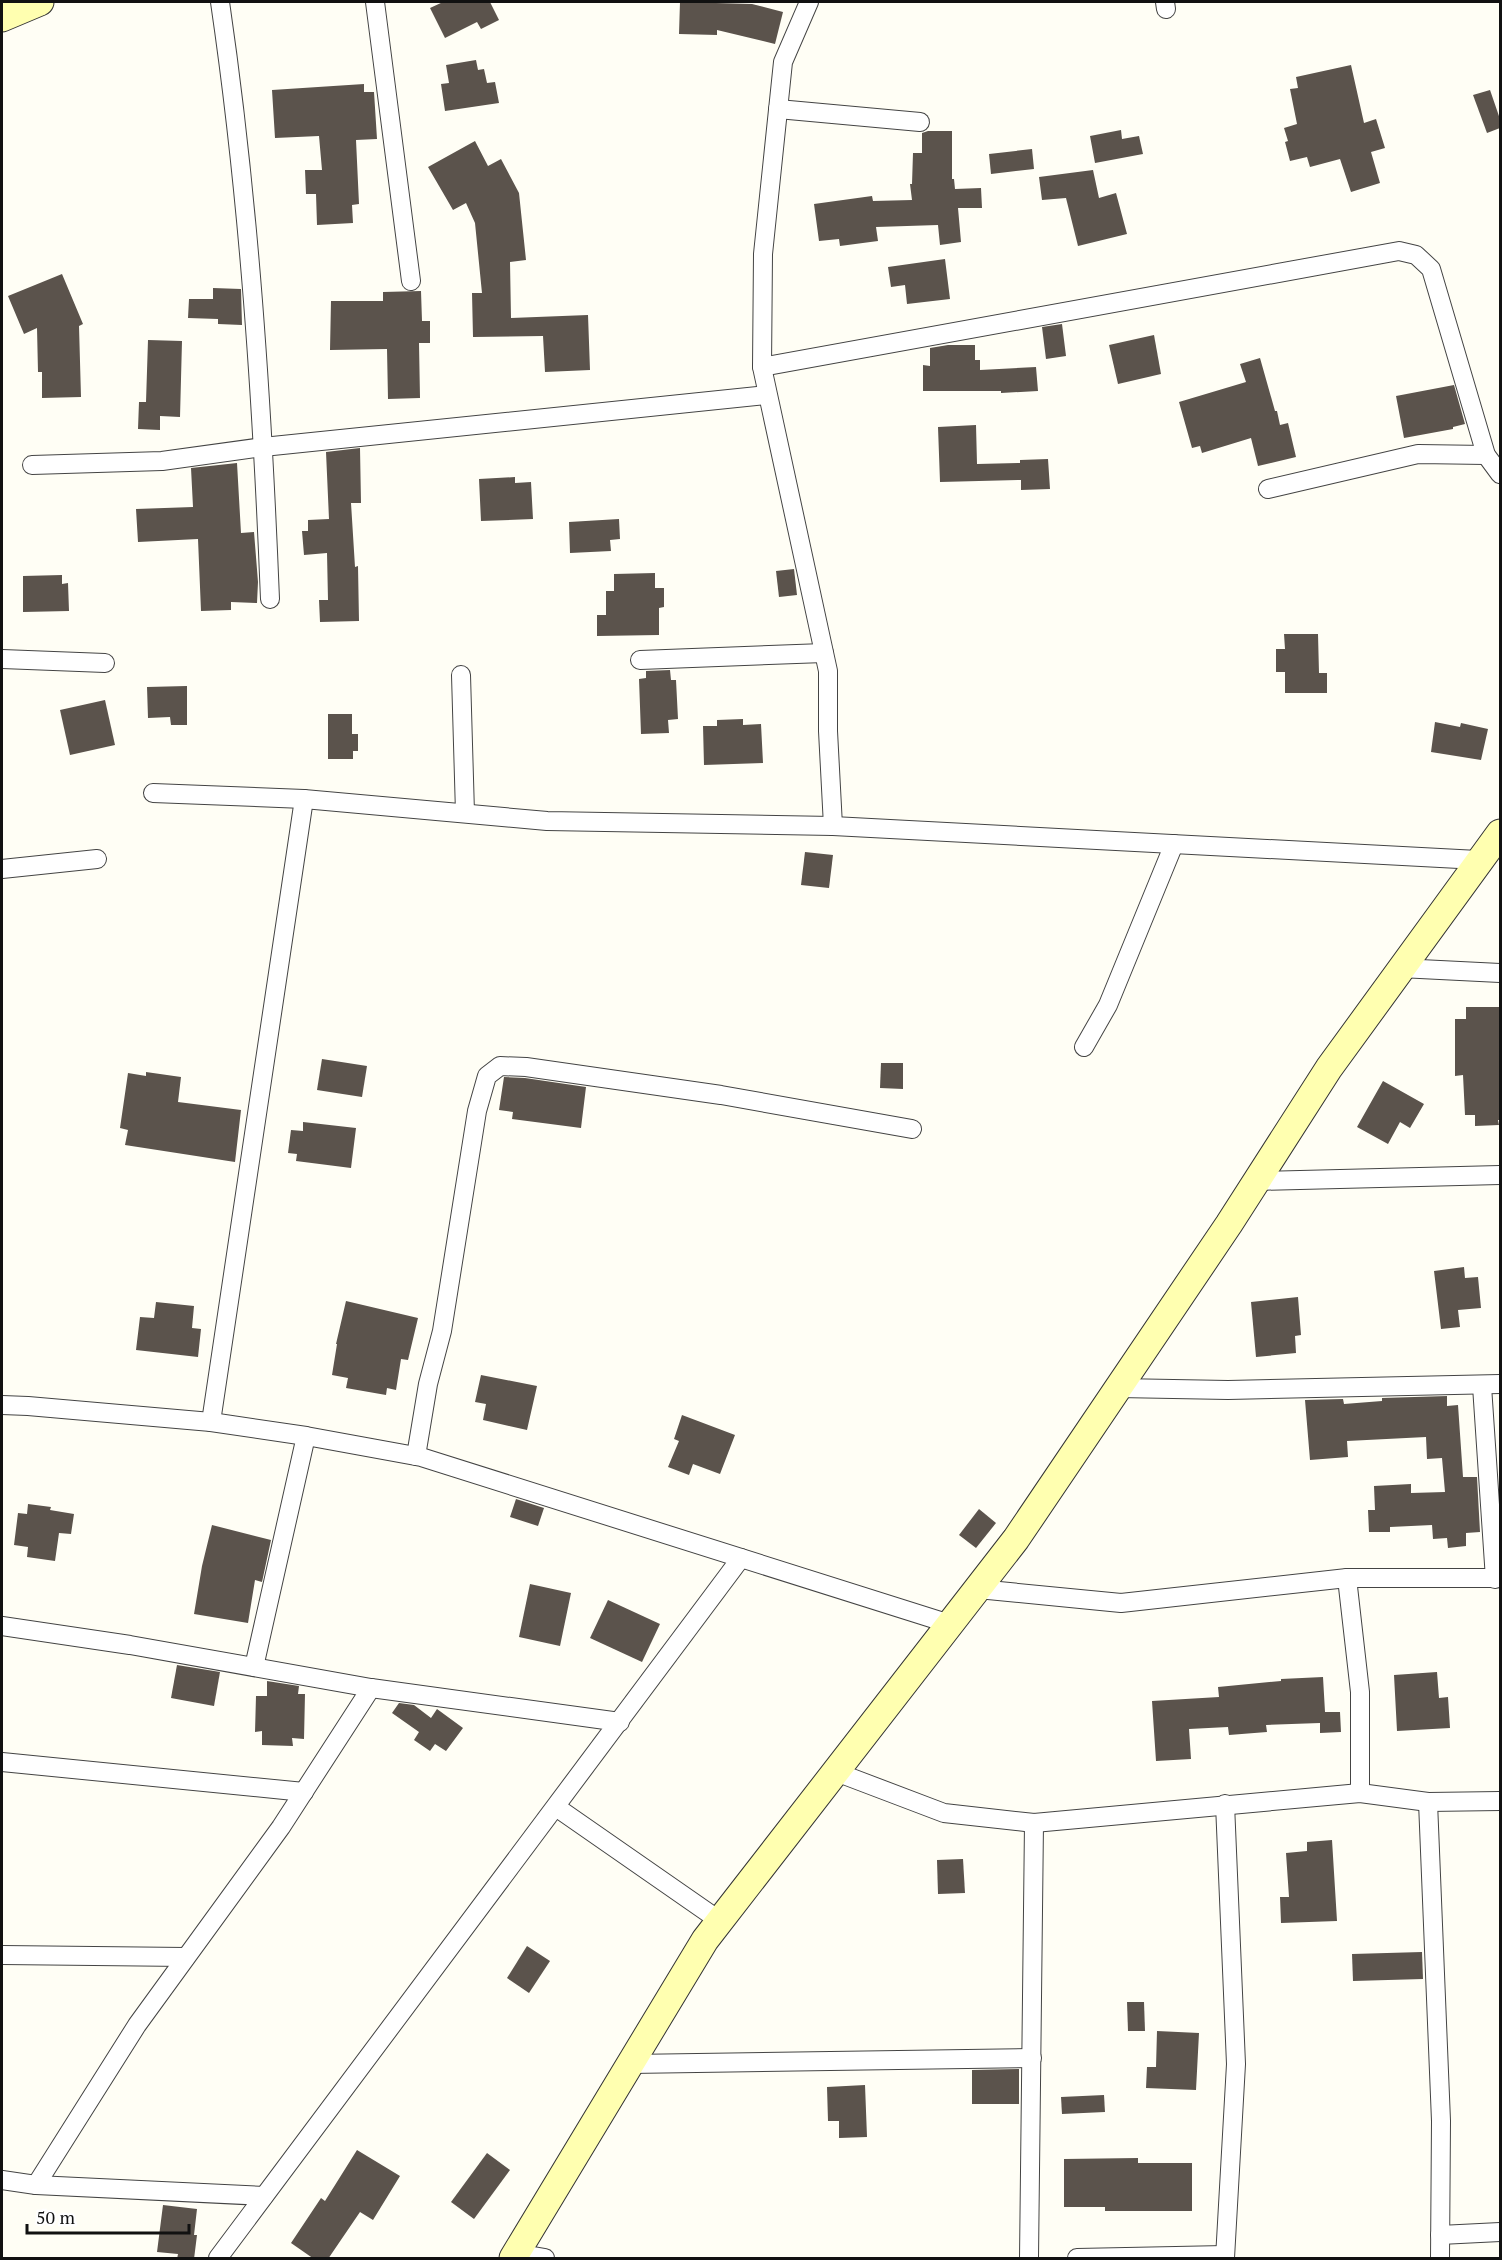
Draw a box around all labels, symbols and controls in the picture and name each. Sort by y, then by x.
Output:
scale bar [27,2197,189,2235]
text: 50 m [36,2205,76,2229]

